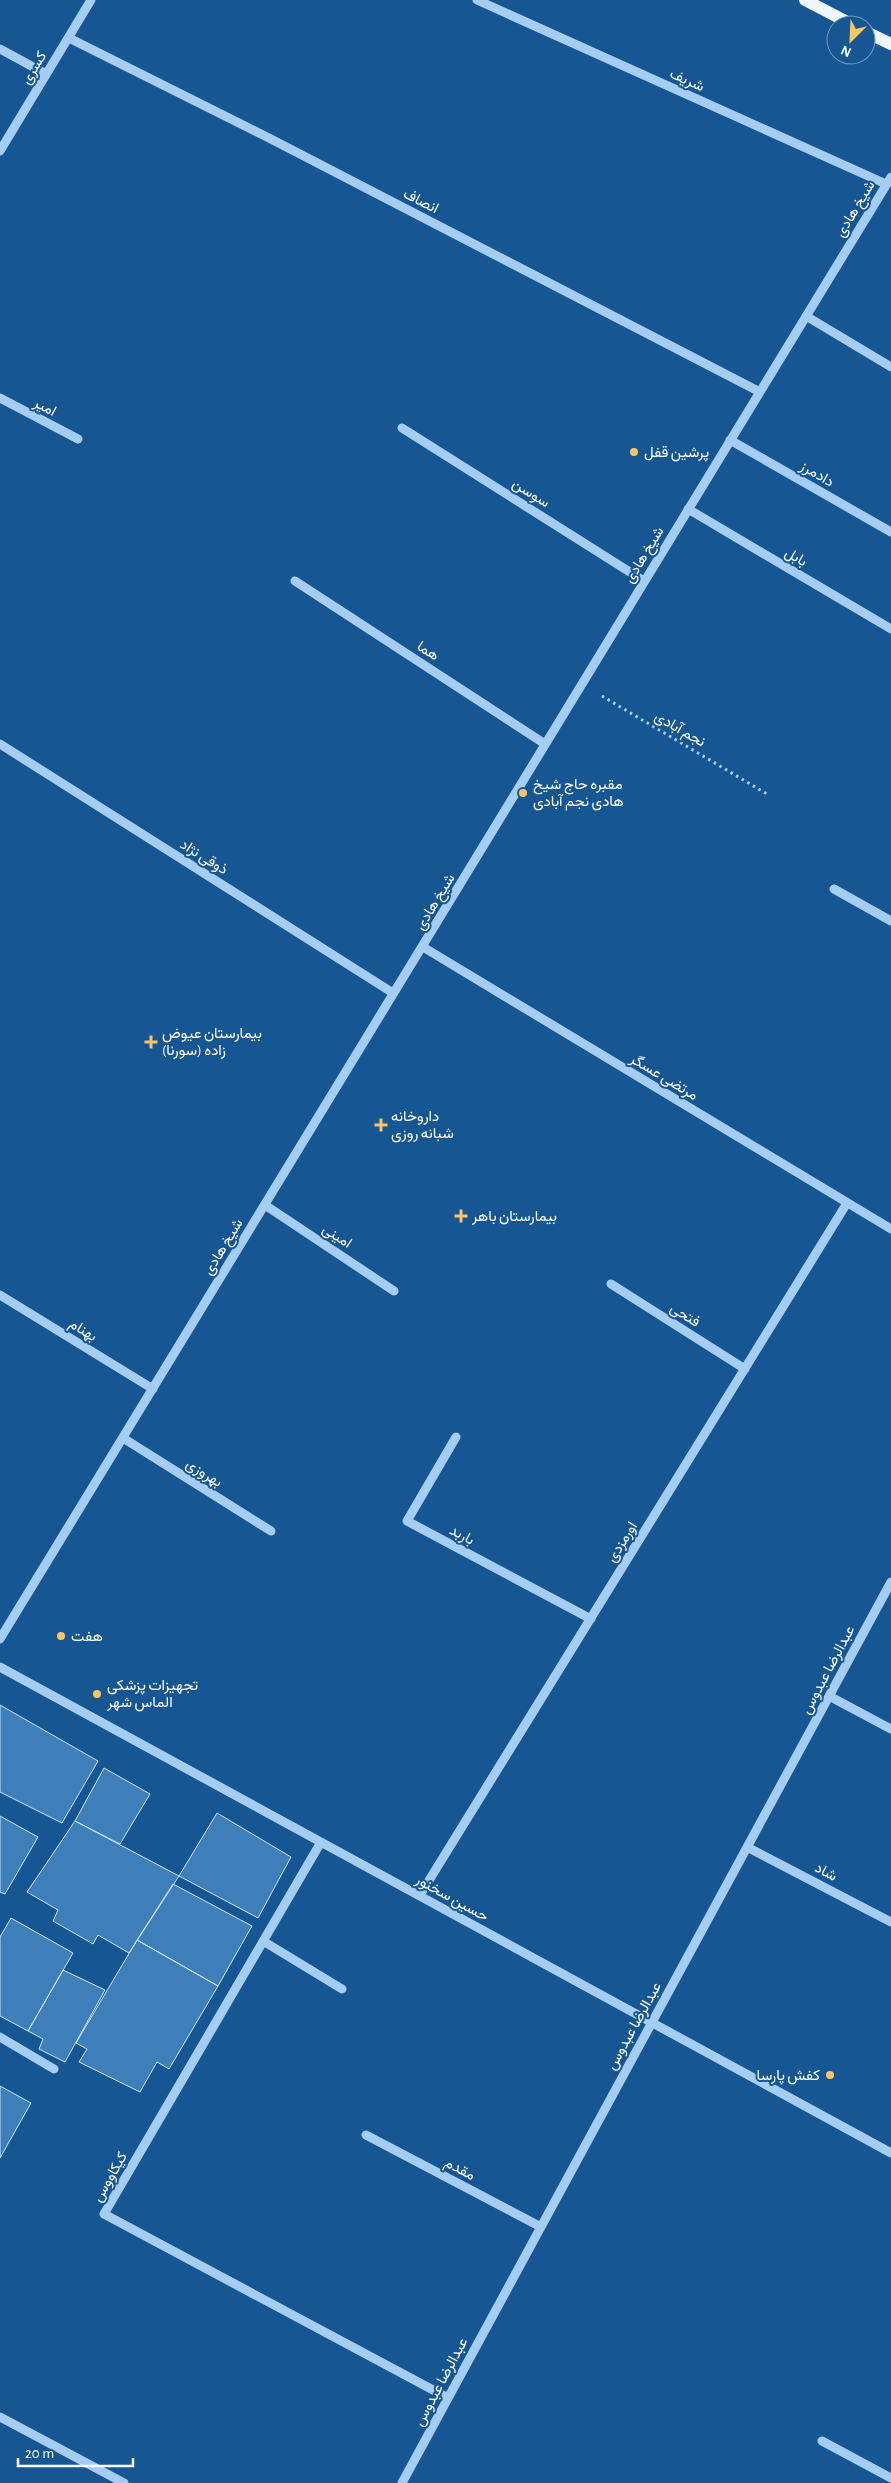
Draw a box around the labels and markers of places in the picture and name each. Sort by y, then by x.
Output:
place label: پرشین قفل [644,445,709,462]
marker: پرشین قفل [628,446,640,458]
place label: مقبره حاج شیخ هادی نجم آبادی [533,777,624,811]
marker: مقبره حاج شیخ هادی نجم آبادی [517,787,529,799]
place label: بیمارستان عیوض زاده (سورنا) [162,1026,262,1059]
marker: بیمارستان عیوض زاده (سورنا) [144,1035,158,1049]
place label: داروخانه شبانه روزی [391,1109,454,1143]
marker: داروخانه شبانه روزی [375,1119,387,1131]
marker: بیمارستان باهر [454,1209,468,1223]
place label: بیمارستان باهر [471,1209,557,1225]
place label: هفت [71,1629,103,1644]
marker: هفت [55,1630,67,1642]
place label: تجهیزات پزشکی الماس شهر [106,1678,199,1712]
marker: تجهیزات پزشکی الماس شهر [91,1688,103,1700]
place label: کفش پارسا [757,2068,820,2085]
marker: کفش پارسا [824,2069,836,2081]

